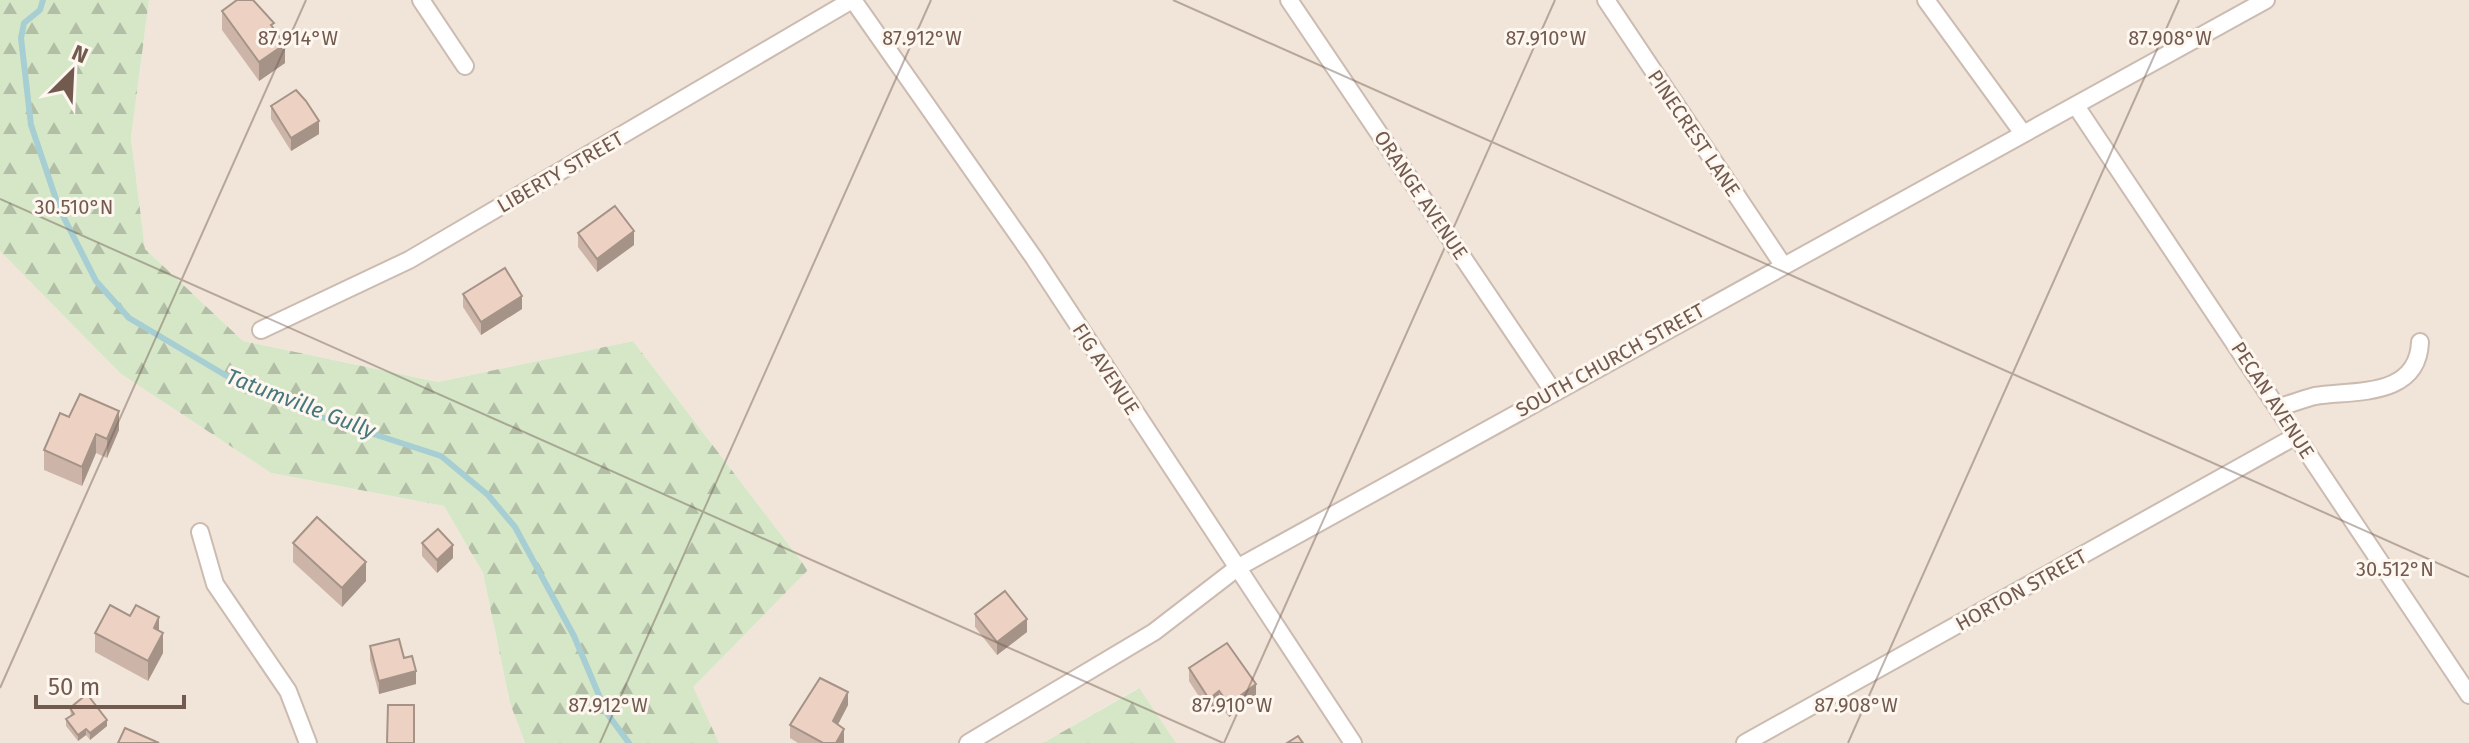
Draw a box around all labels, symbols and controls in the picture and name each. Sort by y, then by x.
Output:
text: 87.914°W [258,26,339,50]
text: 87.912°W [882,26,962,50]
text: 87.910°W [1506,26,1587,50]
text: 87.908°W [2128,26,2212,50]
north arrow [32,32,112,112]
text: N [68,39,92,69]
street label: PINECREST LANE [1643,65,1745,201]
street label: LIBERTY STREET [493,126,628,218]
street label: ORANGE AVENUE [1369,126,1473,264]
text: 30.510°N [34,195,114,219]
street label: SOUTH CHURCH STREET [1512,298,1709,422]
street label: FIG AVENUE [1068,319,1144,419]
street label: PECAN AVENUE [2226,337,2320,463]
water label: Tatumville Gully [222,363,380,445]
street label: HORTON STREET [1951,544,2091,636]
text: 30.512°N [2356,557,2434,581]
scale bar [36,659,184,709]
text: 50 m [48,673,100,701]
text: 87.912°W [568,693,648,717]
text: 87.910°W [1192,693,1273,717]
text: 87.908°W [1814,693,1898,717]

